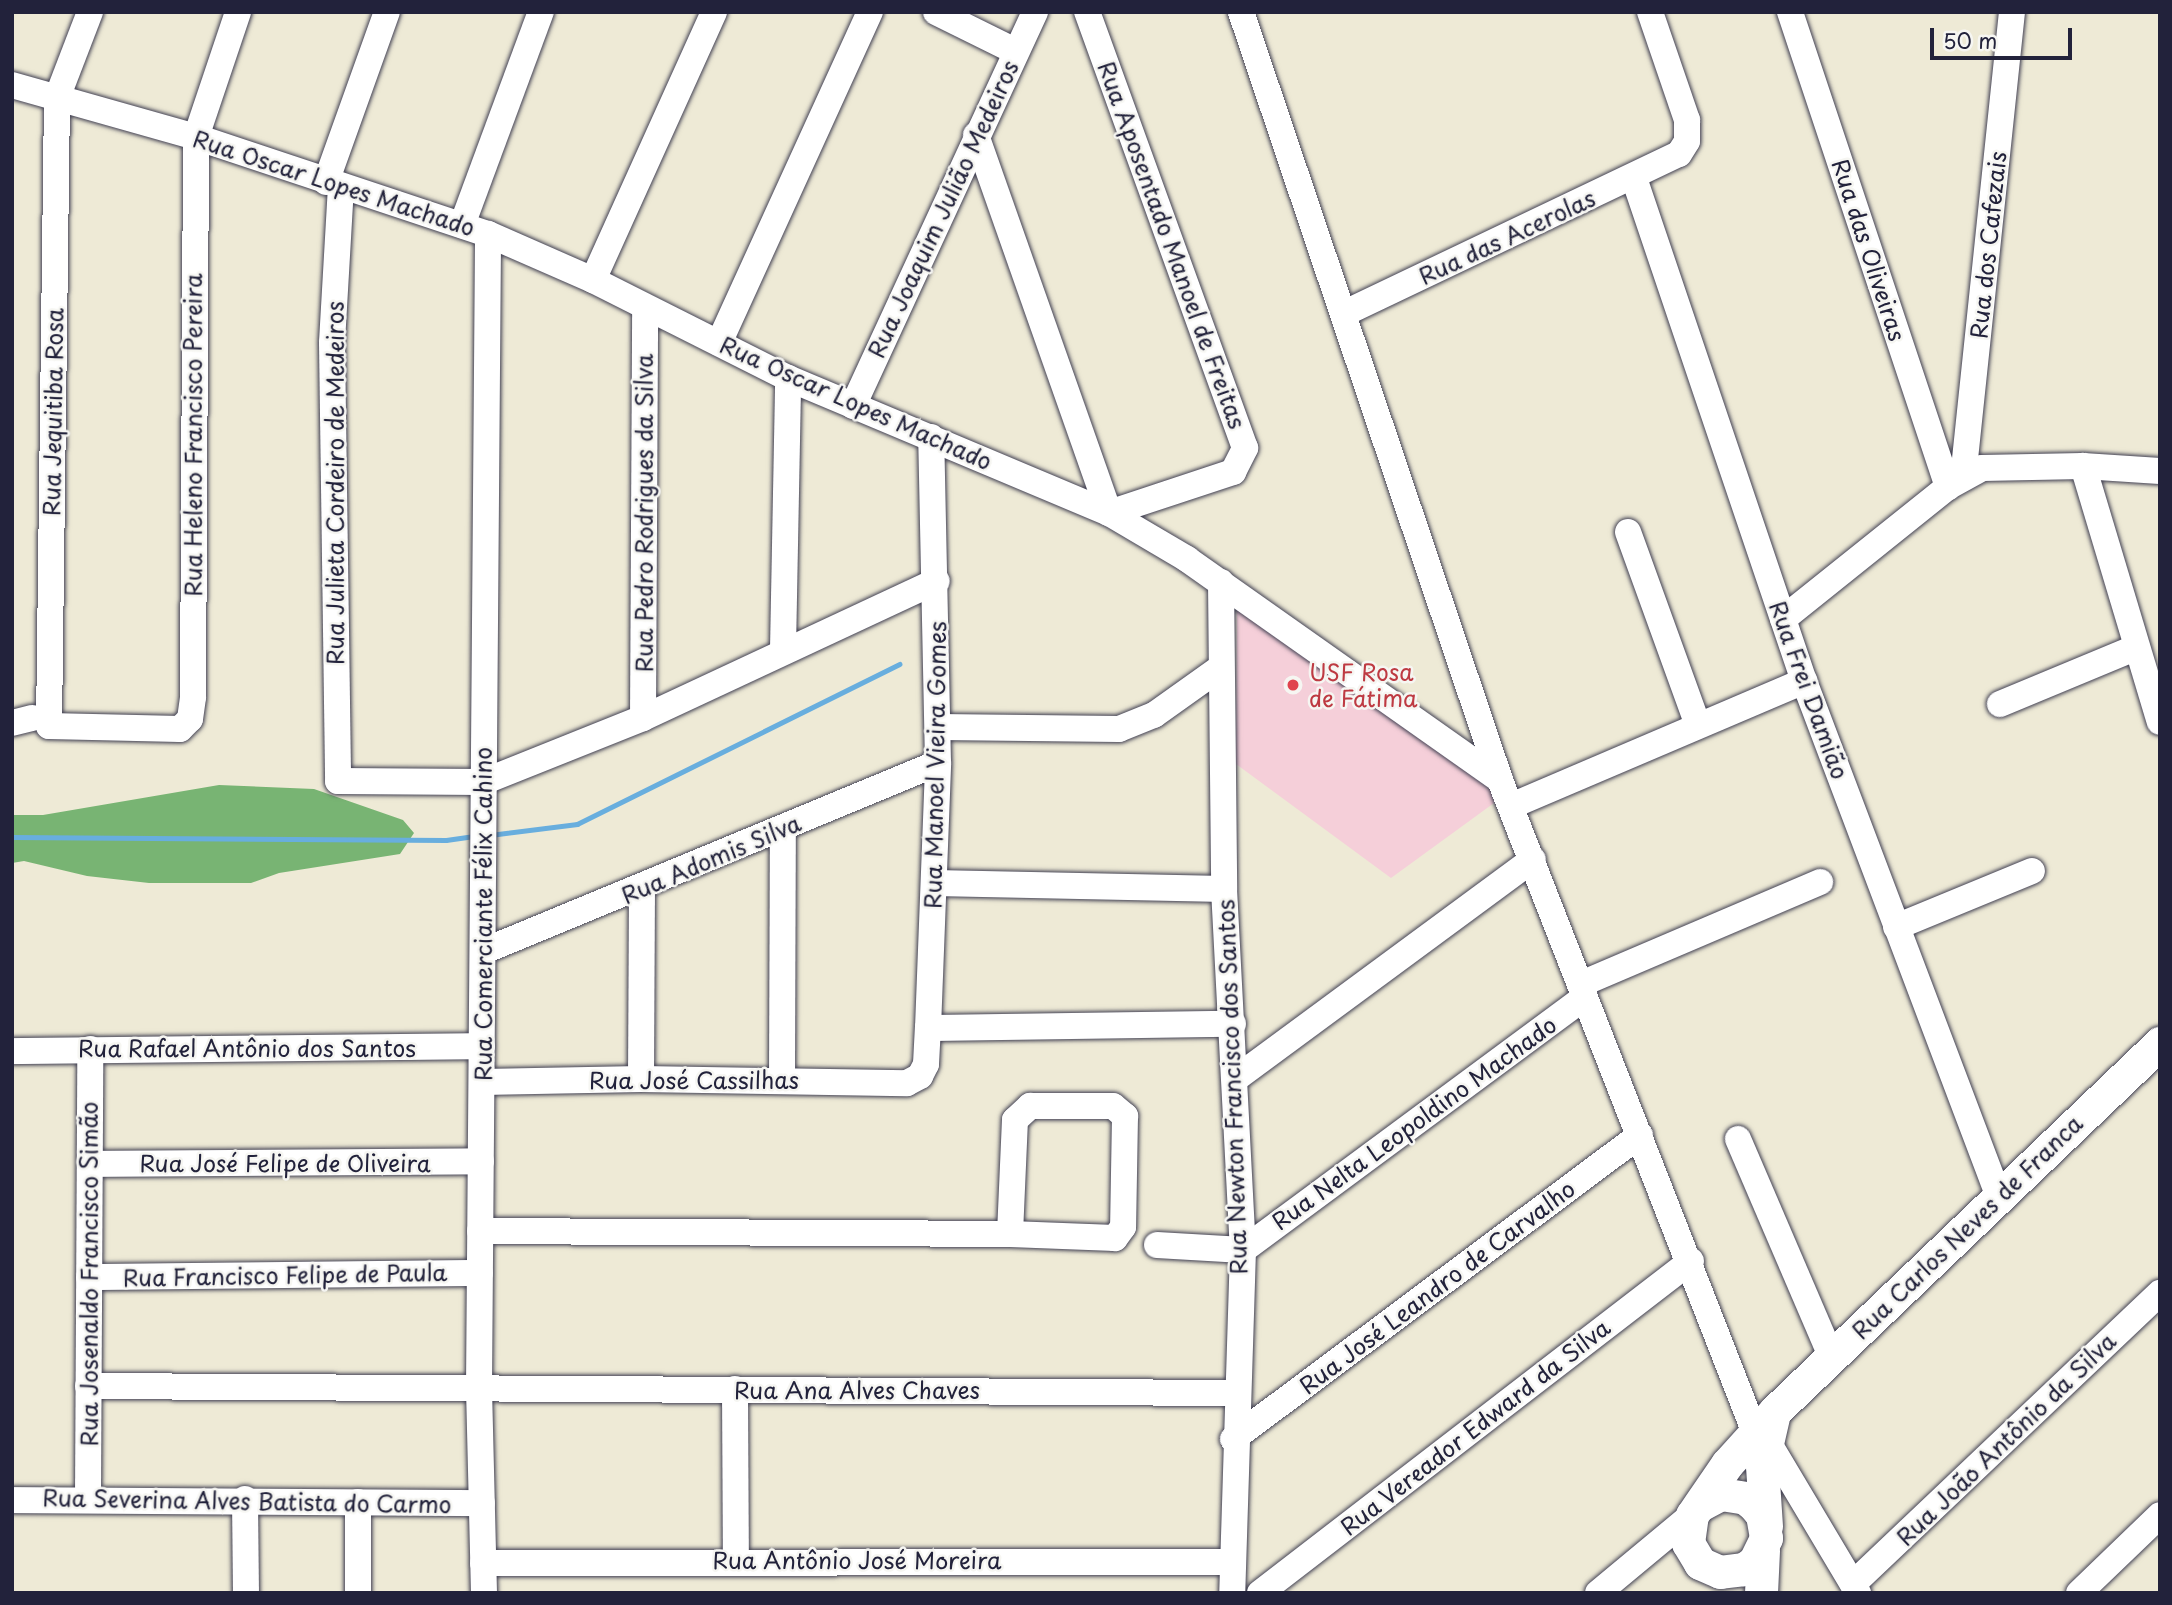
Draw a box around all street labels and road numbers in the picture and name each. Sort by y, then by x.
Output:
street label: Rua Joaquim Julião Medeiros [862,56,1024,362]
street label: Rua Aposentado Manoel de Freitas [1093,58,1251,432]
street label: Rua Oscar Lopes Machado [189,124,479,242]
street label: Rua dos Cafezais [1964,149,2012,341]
street label: Rua das Oliveiras [1826,154,1912,346]
street label: Rua das Acerolas [1414,184,1600,290]
street label: Rua Heleno Francisco Pereira [179,273,207,597]
street label: Rua Julieta Cordeiro de Medeiros [321,299,349,667]
street label: Rua Jequitiba Rosa [37,306,69,518]
street label: Rua Oscar Lopes Machado [716,330,996,476]
street label: Rua Pedro Rodrigues da Silva [630,350,658,676]
street label: Rua Frei Damião [1764,597,1854,783]
street label: Rua Manoel Vieira Gomes [919,621,951,909]
street label: Rua Comerciante Félix Cahino [469,746,497,1082]
street label: Rua Adomis Silva [616,808,806,910]
street label: Rua Newton Francisco dos Santos [1212,898,1252,1276]
street label: Rua Nelta Leopoldino Machado [1266,1010,1562,1236]
street label: Rua Rafael Antônio dos Santos [76,1034,418,1062]
street label: Rua José Cassilhas [588,1066,800,1094]
street label: Rua Josenaldo Francisco Simão [75,1099,103,1449]
street label: Rua Carlos Neves de Franca [1845,1109,2089,1345]
street label: Rua José Felipe de Oliveira [137,1149,433,1177]
street label: Rua José Leandro de Carvalho [1294,1174,1580,1400]
street label: Rua Francisco Felipe de Paula [120,1258,450,1292]
street label: Rua Vereador Edward da Silva [1333,1312,1617,1542]
street label: Rua João Antônio da Silva [1890,1326,2122,1552]
street label: Rua Ana Alves Chaves [733,1376,981,1404]
street label: Rua Severina Alves Batista do Carmo [39,1484,455,1518]
street label: Rua Antônio José Moreira [712,1546,1002,1574]

